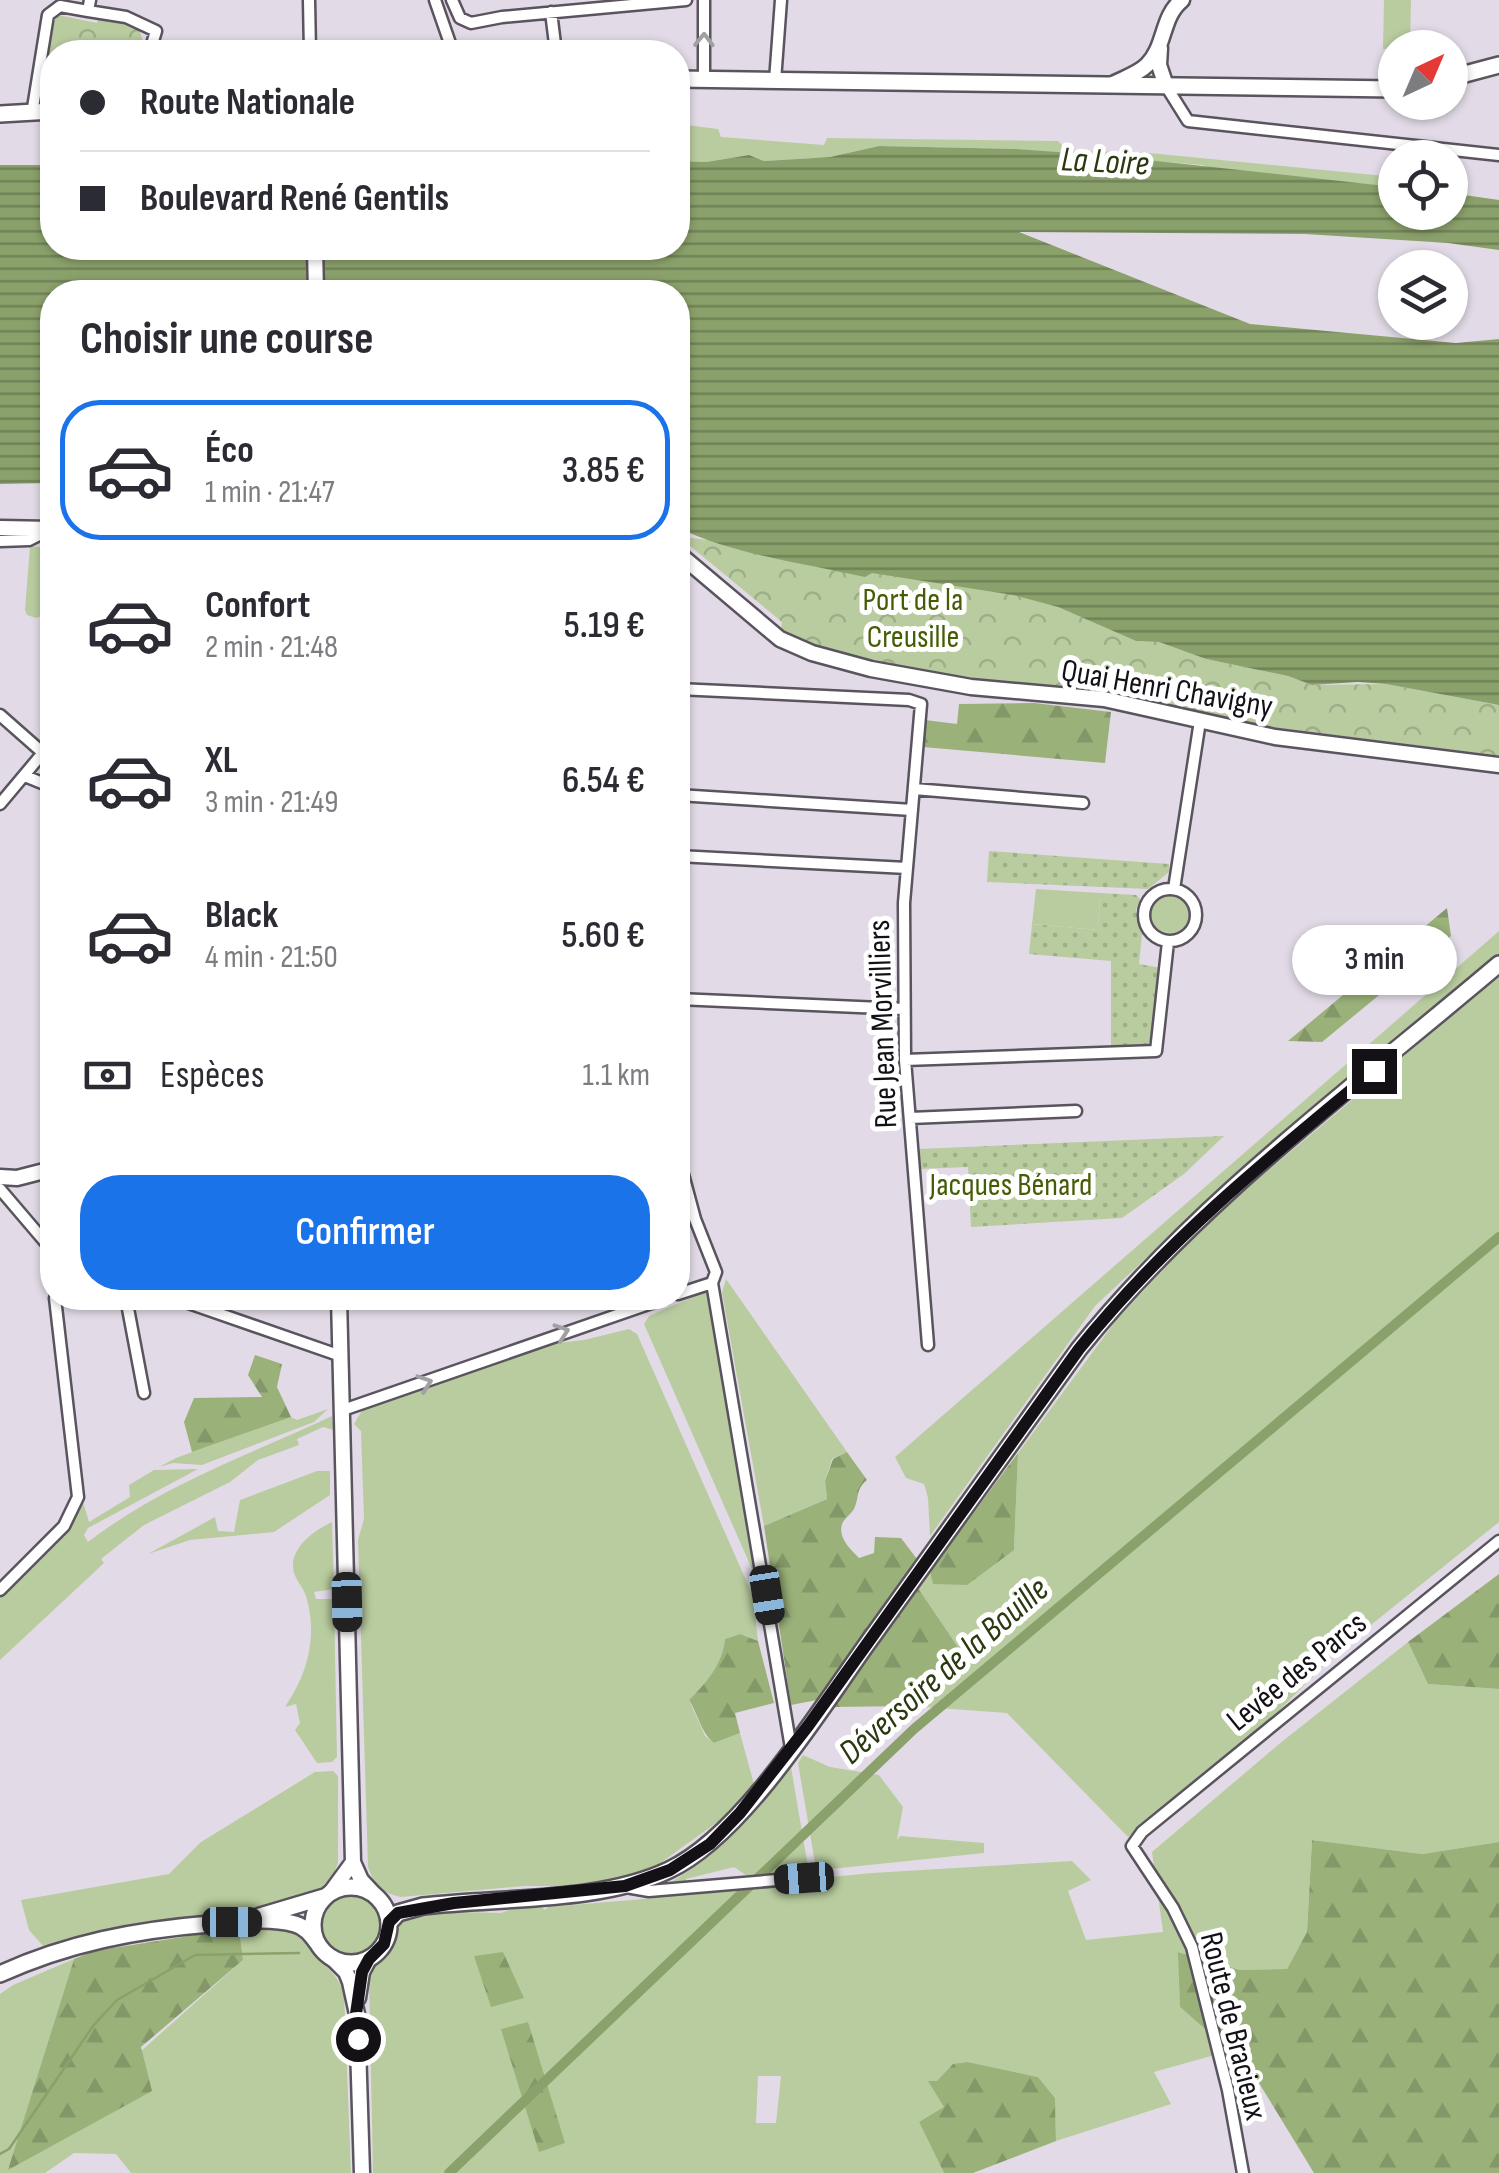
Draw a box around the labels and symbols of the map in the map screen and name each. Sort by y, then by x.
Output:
north arrow [1378,30,1468,120]
one-way arrow [693,31,715,46]
water label: La Loire [1060,138,1150,186]
park label: Port de la Creusille [863,581,963,657]
street label: Quai Henri Chavigny [1058,651,1276,727]
street label: Rue Jean Morvilliers [860,919,906,1129]
callout: 3 min [1292,926,1456,996]
route end [1352,1049,1397,1094]
park label: Jacques Bénard [929,1166,1092,1205]
one-way arrow [552,1324,569,1344]
one-way arrow [415,1374,432,1395]
car [747,1563,787,1627]
water label: Déversoire de la Bouille [830,1568,1058,1774]
car [331,1572,363,1632]
street label: Levée des Parcs [1219,1604,1375,1740]
car [773,1861,835,1895]
car [202,1907,262,1937]
street label: Route de Bracieux [1191,1928,1275,2124]
route start [336,2017,381,2062]

